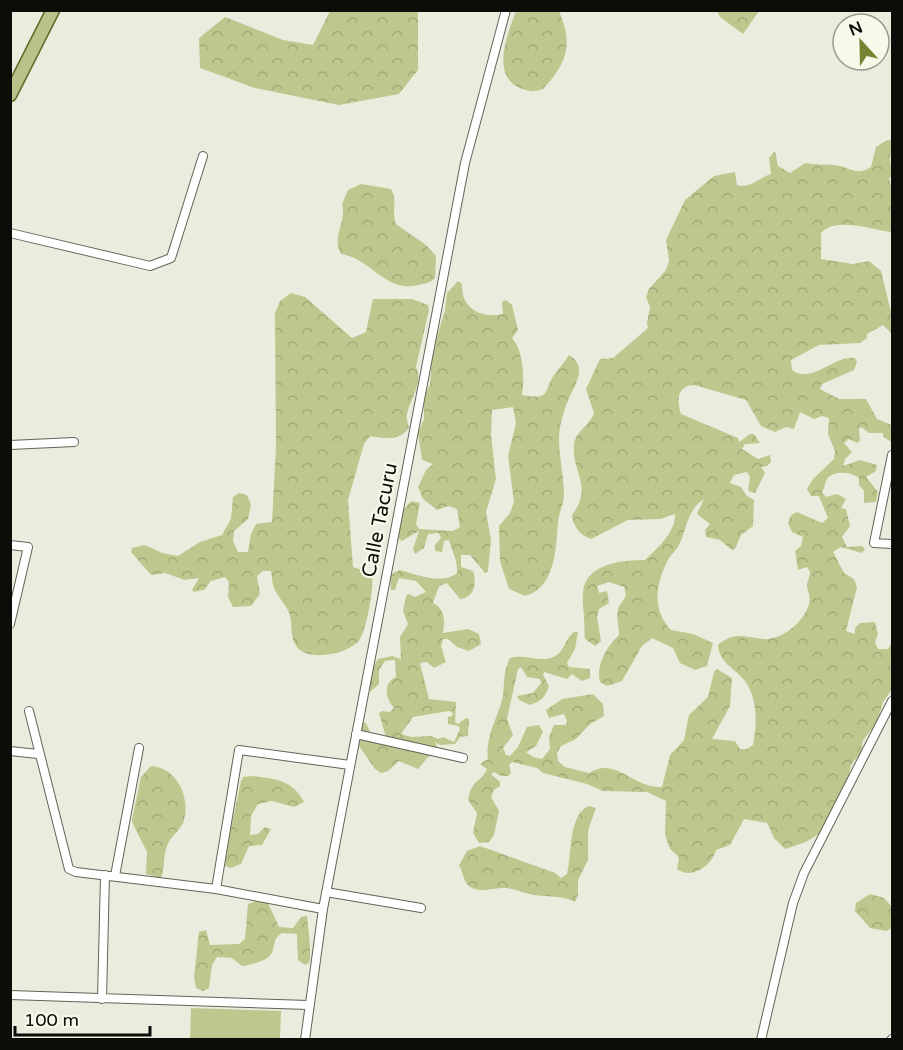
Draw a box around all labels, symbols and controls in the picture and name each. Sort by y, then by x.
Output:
north arrow [831,12,891,72]
text: N [846,17,865,41]
street label: Calle Tacuru [357,461,403,579]
scale bar [15,999,150,1037]
text: 100 m [24,1009,79,1031]

